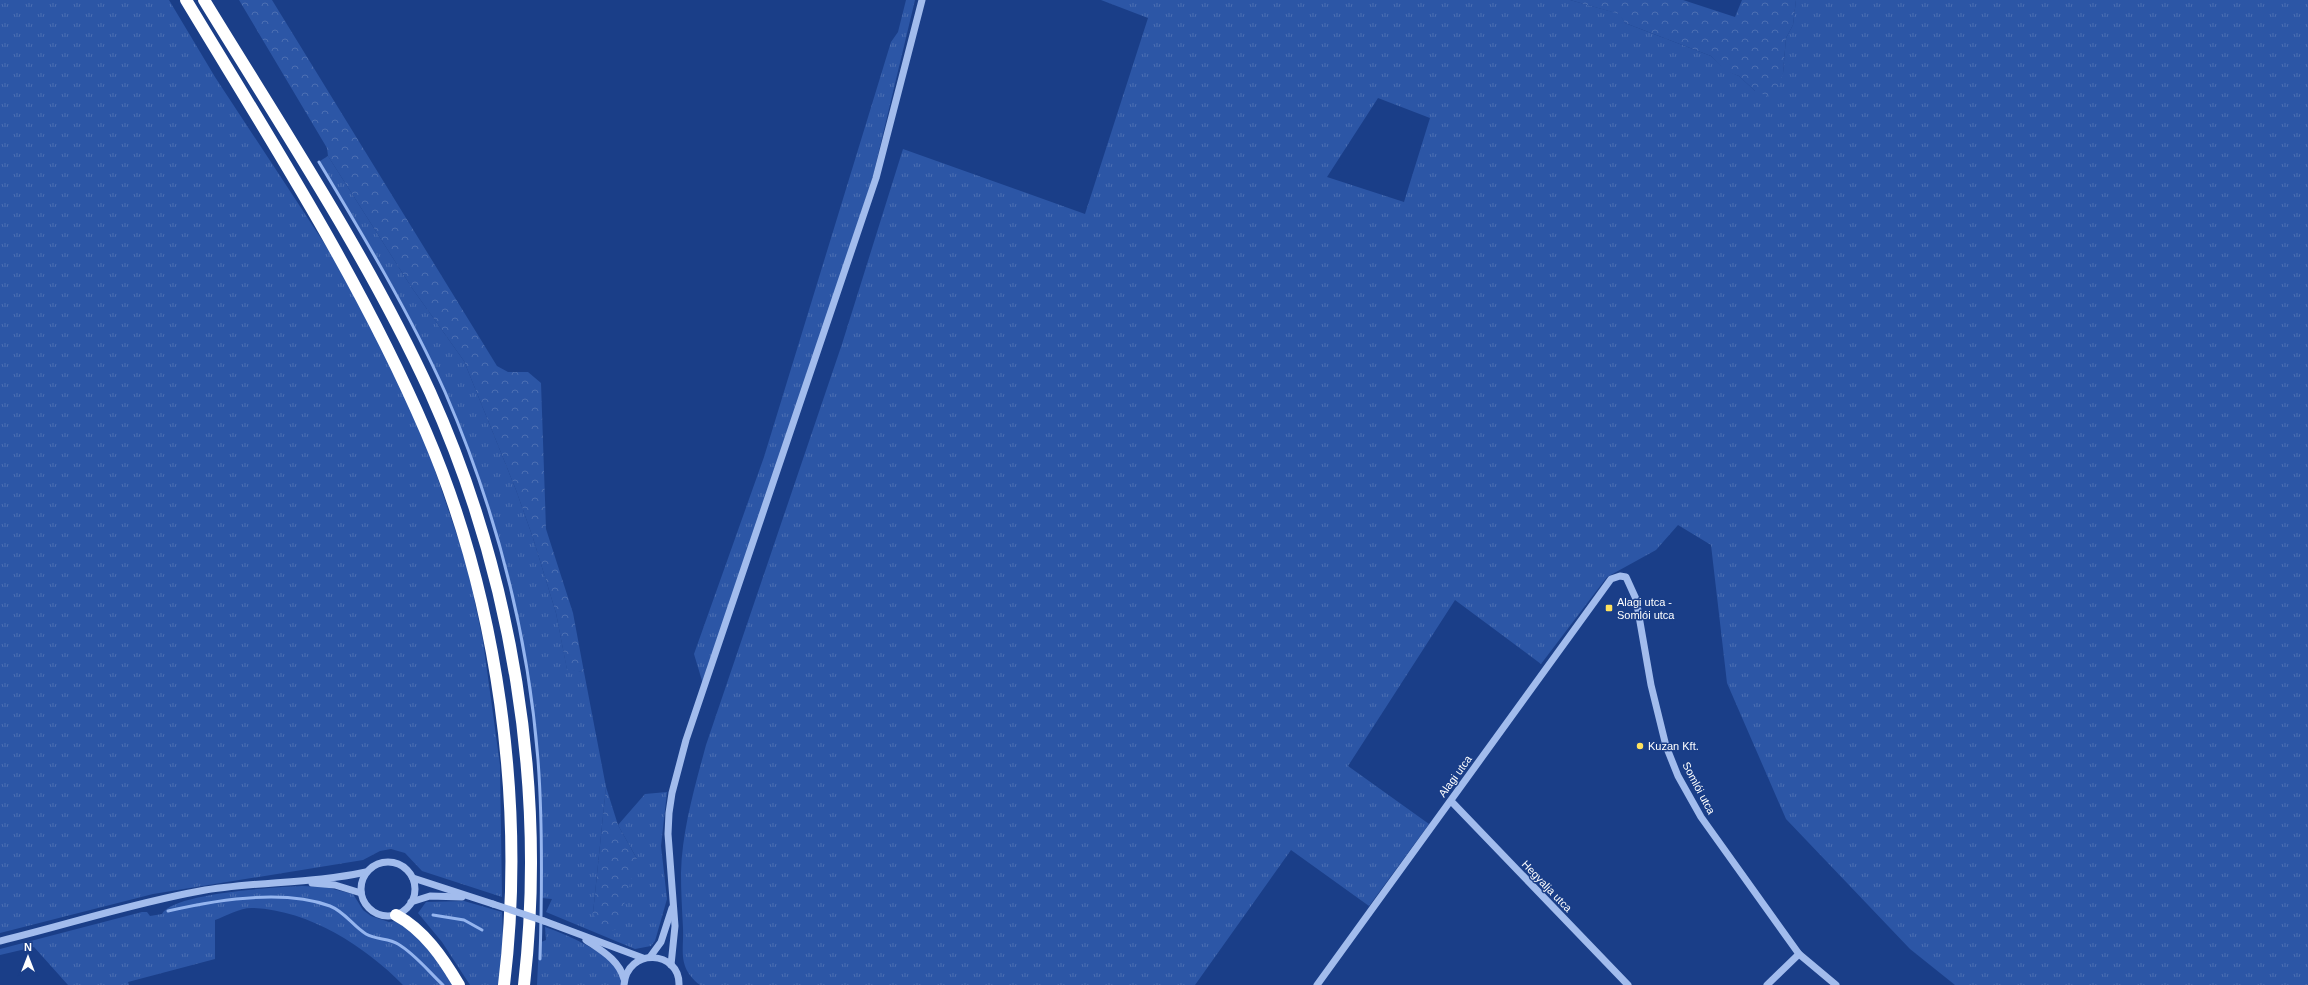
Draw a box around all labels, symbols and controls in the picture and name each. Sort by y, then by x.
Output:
place label: Alagi utca - Somlói utca [1617,596,1675,621]
marker: Alagi utca - Somlói utca [1604,603,1614,613]
place label: Kuzan Kft. [1648,740,1699,752]
marker: Kuzan Kft. [1635,741,1645,751]
street label: Alagi utca [1436,752,1475,799]
street label: Somlói utca [1680,760,1718,817]
street label: Hegyalja utca [1520,858,1575,915]
north arrow [8,937,48,977]
text: N [24,941,32,953]

